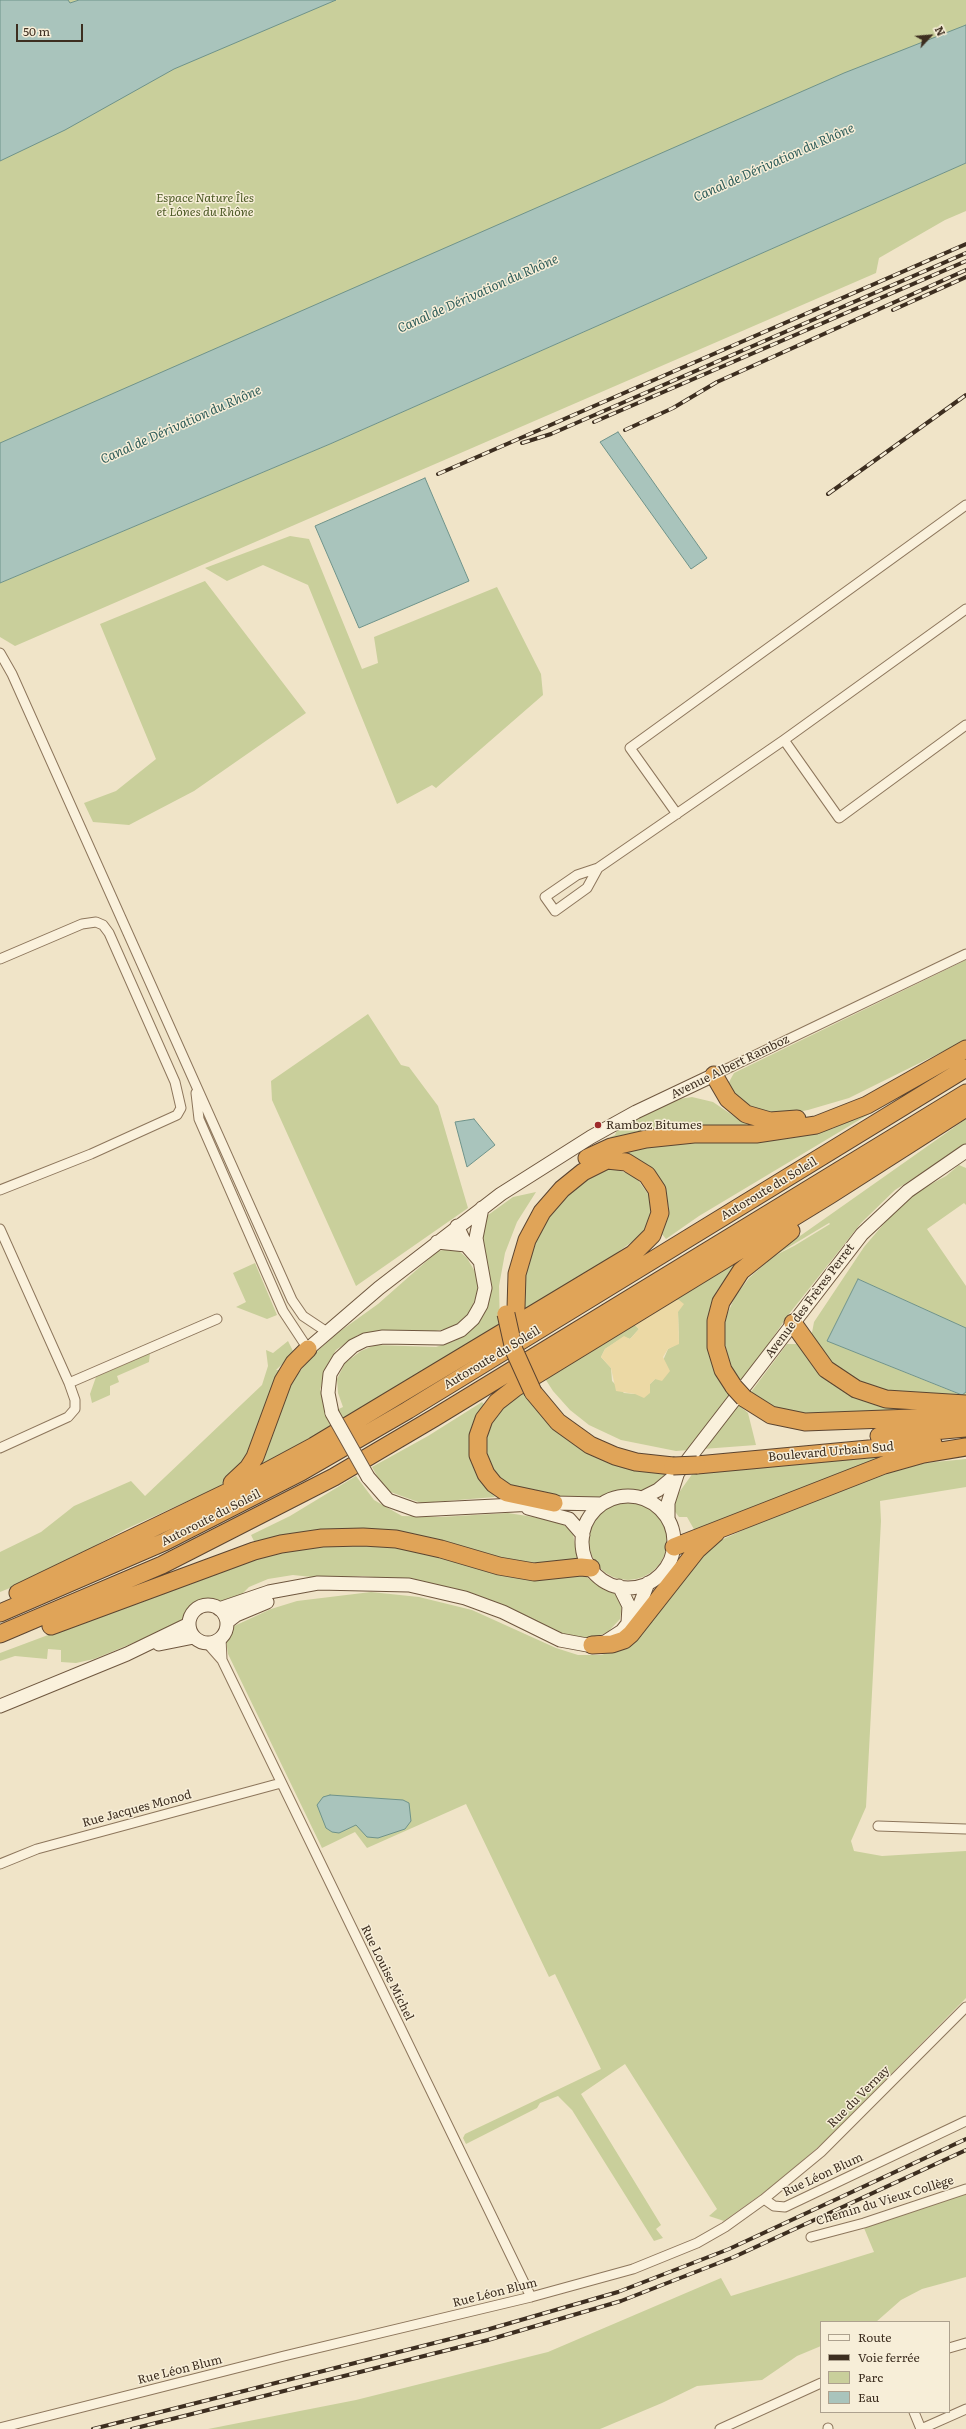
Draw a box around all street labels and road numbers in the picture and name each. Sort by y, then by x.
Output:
street label: Avenue Albert Ramboz [668,1032,792,1102]
street label: Autoroute du Soleil [718,1155,820,1223]
street label: Avenue des Frères Perret [762,1241,858,1361]
street label: Autoroute du Soleil [441,1324,543,1392]
street label: Boulevard Urbain Sud [768,1439,894,1465]
street label: Autoroute du Soleil [159,1487,263,1549]
street label: Rue Jacques Monod [81,1787,193,1831]
street label: Rue Louise Michel [358,1923,416,2023]
street label: Rue du Vernay [825,2063,893,2131]
street label: Rue Léon Blum [781,2150,865,2200]
street label: Chemin du Vieux Collège [814,2173,956,2229]
street label: Rue Léon Blum [451,2276,539,2310]
street label: Rue Léon Blum [136,2353,224,2387]

